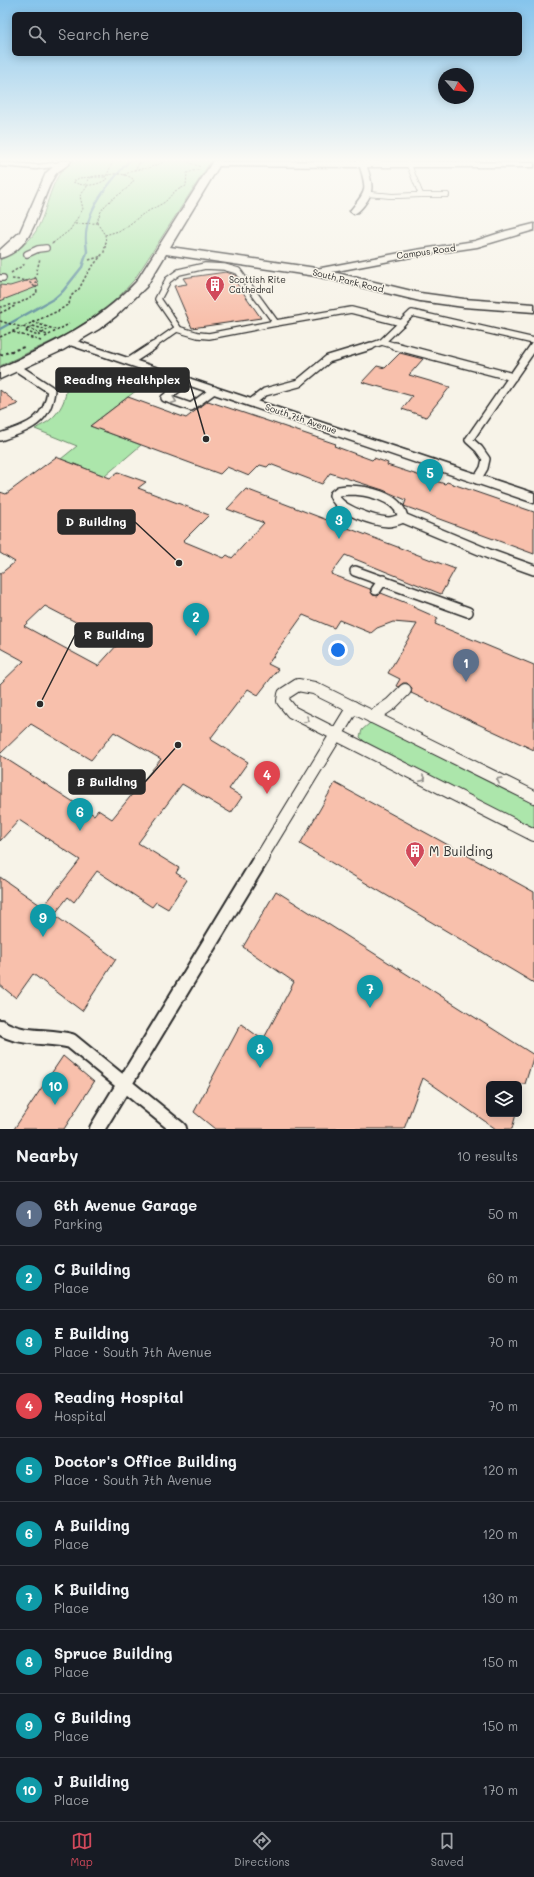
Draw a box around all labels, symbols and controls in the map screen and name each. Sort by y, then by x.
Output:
search box [12,12,522,56]
icon: search [26,23,48,45]
text: Search here [58,24,149,44]
north arrow [438,68,474,104]
street label: Campus Road [396,242,456,261]
street label: South Park Road [311,266,385,295]
building icon: Scottish Rite Cathedral [204,274,226,302]
place label: Scottish Rite Cathedral [229,274,286,295]
callout: Reading Healthplex [56,368,189,392]
text: Reading Healthplex [64,371,180,387]
one-way arrow [171,397,178,405]
street label: South 7th Avenue [264,401,339,436]
pin: 5 [417,459,443,492]
pin: 3 [326,506,352,539]
callout: D Building [58,510,135,534]
text: D Building [66,513,126,529]
pin: 2 [183,603,209,636]
callout: R Building [75,623,152,647]
text: R Building [84,626,144,642]
your location [328,640,348,660]
pin: 1 [453,649,479,682]
one-way arrow [303,715,310,723]
pin: 4 [254,761,280,794]
callout: B Building [69,770,145,794]
text: B Building [77,773,137,789]
one-way arrow [419,774,426,782]
one-way arrow [496,777,503,785]
pin: 6 [67,798,93,831]
building icon: M Building [404,840,426,868]
place label: M Building [429,842,493,859]
pin: 9 [30,904,56,937]
pin: 7 [357,975,383,1008]
pin: 8 [247,1035,273,1068]
pin: 10 [42,1072,68,1105]
map controls [486,1081,522,1117]
button: layers [486,1081,522,1117]
text: Nearby [16,1144,78,1166]
text: 10 results [457,1147,518,1164]
text: 6th Avenue Garage [54,1195,197,1215]
text: 1 [26,1205,32,1222]
text: 50 m [488,1205,518,1222]
text: Parking [54,1215,102,1232]
text: C Building [54,1259,130,1279]
text: 2 [25,1269,33,1286]
text: 60 m [488,1269,518,1286]
text: Place [54,1279,89,1296]
text: E Building [54,1323,129,1343]
text: 3 [25,1333,33,1350]
text: 70 m [488,1333,518,1350]
text: Place · South 7th Avenue [54,1343,212,1360]
text: Reading Hospital [54,1387,183,1407]
text: 4 [25,1397,33,1414]
text: 70 m [488,1397,518,1414]
text: Hospital [54,1407,106,1424]
text: Doctor's Office Building [54,1451,237,1471]
text: 5 [25,1461,33,1478]
text: 120 m [482,1461,518,1478]
text: Place · South 7th Avenue [54,1471,212,1488]
text: A Building [54,1515,130,1535]
text: 6 [25,1525,33,1542]
text: 120 m [482,1525,518,1542]
text: Place [54,1535,89,1552]
text: K Building [54,1579,129,1599]
text: 7 [25,1589,33,1606]
text: 130 m [482,1589,518,1606]
text: Place [54,1599,89,1616]
text: Spruce Building [54,1643,173,1663]
text: 8 [25,1653,33,1670]
text: 150 m [482,1653,518,1670]
text: Place [54,1663,89,1680]
text: G Building [54,1707,131,1727]
text: 9 [25,1717,33,1734]
text: 150 m [482,1717,518,1734]
text: Place [54,1727,89,1744]
text: J Building [54,1771,129,1791]
text: 10 [22,1781,36,1798]
text: 170 m [482,1781,518,1798]
text: Place [54,1791,89,1808]
tab: Map [71,1830,93,1869]
tab: Directions [234,1830,290,1869]
tab: Saved [431,1830,463,1869]

